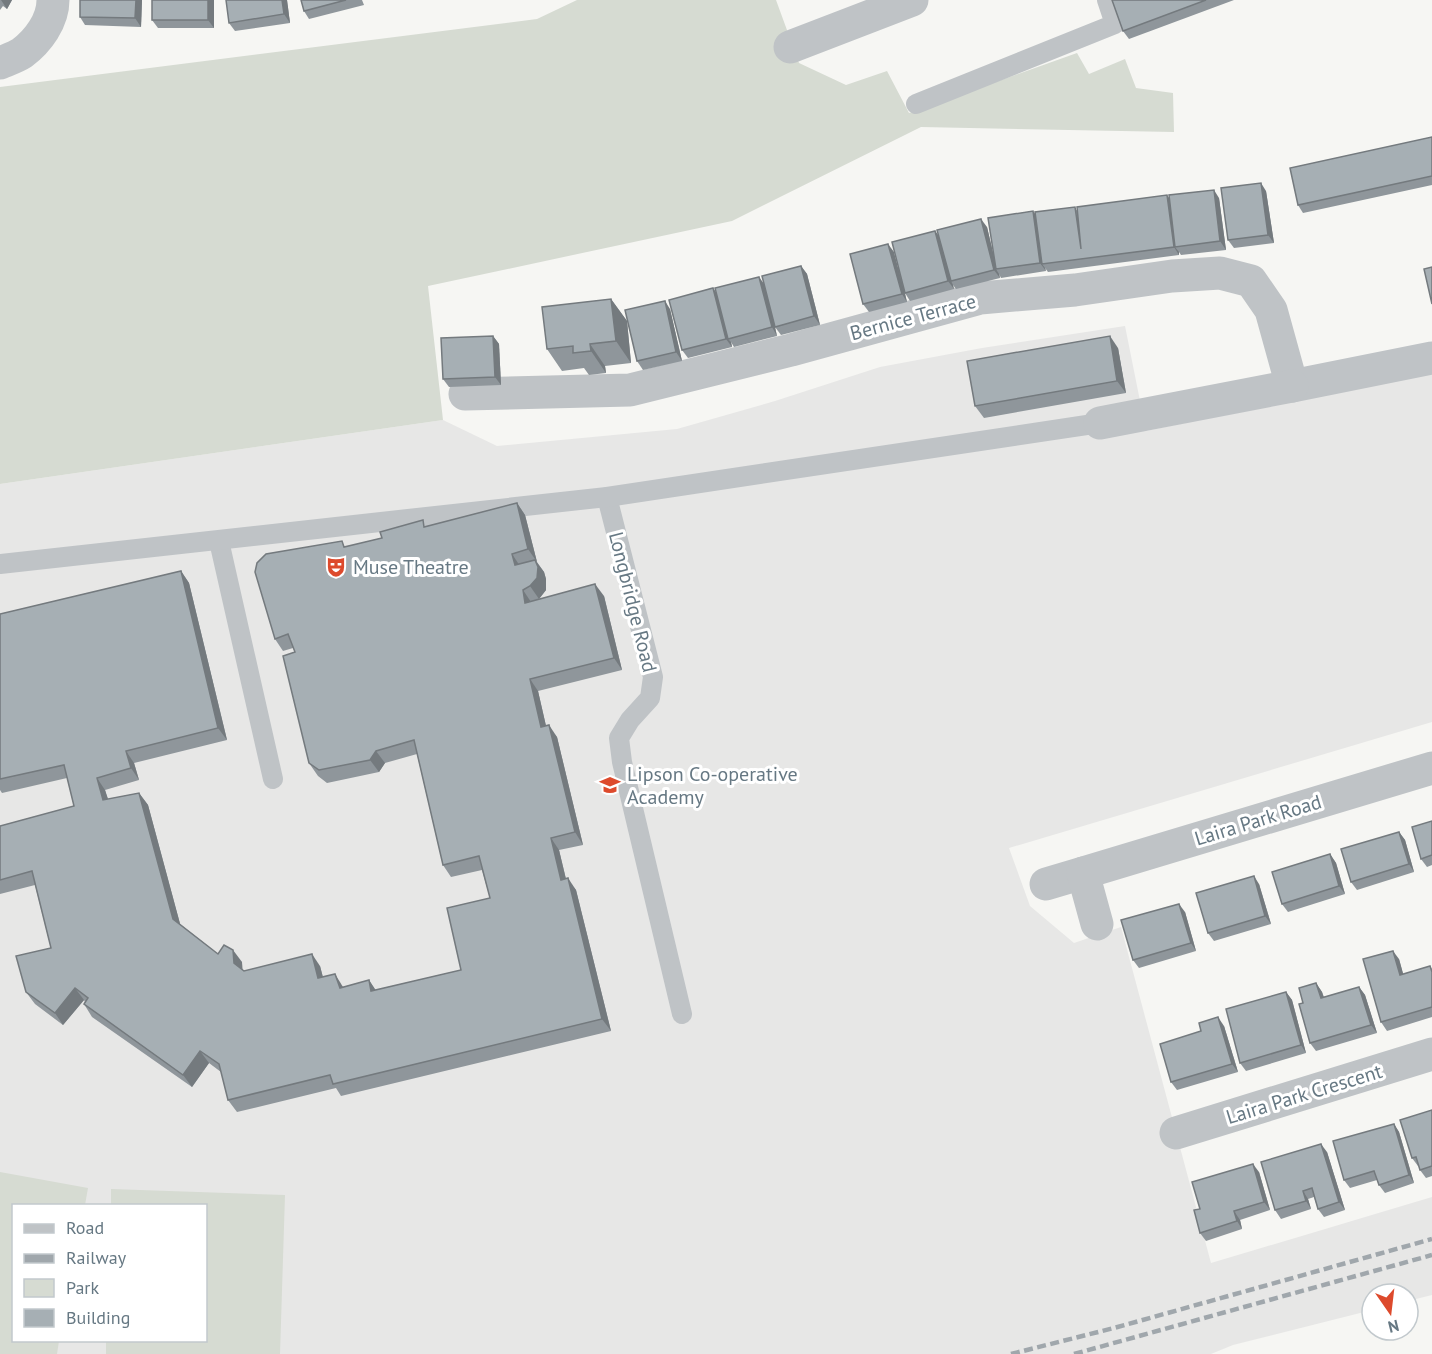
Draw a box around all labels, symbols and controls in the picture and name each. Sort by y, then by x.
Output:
street label: Bernice Terrace [847,288,979,346]
street label: Longbridge Road [603,529,663,675]
place label: Muse Theatre [353,554,469,580]
theatre icon: Muse Theatre [324,555,348,579]
place label: Lipson Co-operative Academy [627,761,798,810]
school or university icon: Lipson Co-operative Academy [598,773,622,797]
street label: Laira Park Road [1191,788,1325,852]
street label: Laira Park Crescent [1223,1058,1385,1130]
legend [12,1204,207,1342]
text: Road [66,1216,104,1239]
text: Railway [66,1246,127,1269]
text: Park [66,1276,99,1299]
north arrow [1360,1282,1420,1342]
text: Building [66,1306,130,1329]
text: N [1386,1316,1401,1338]

